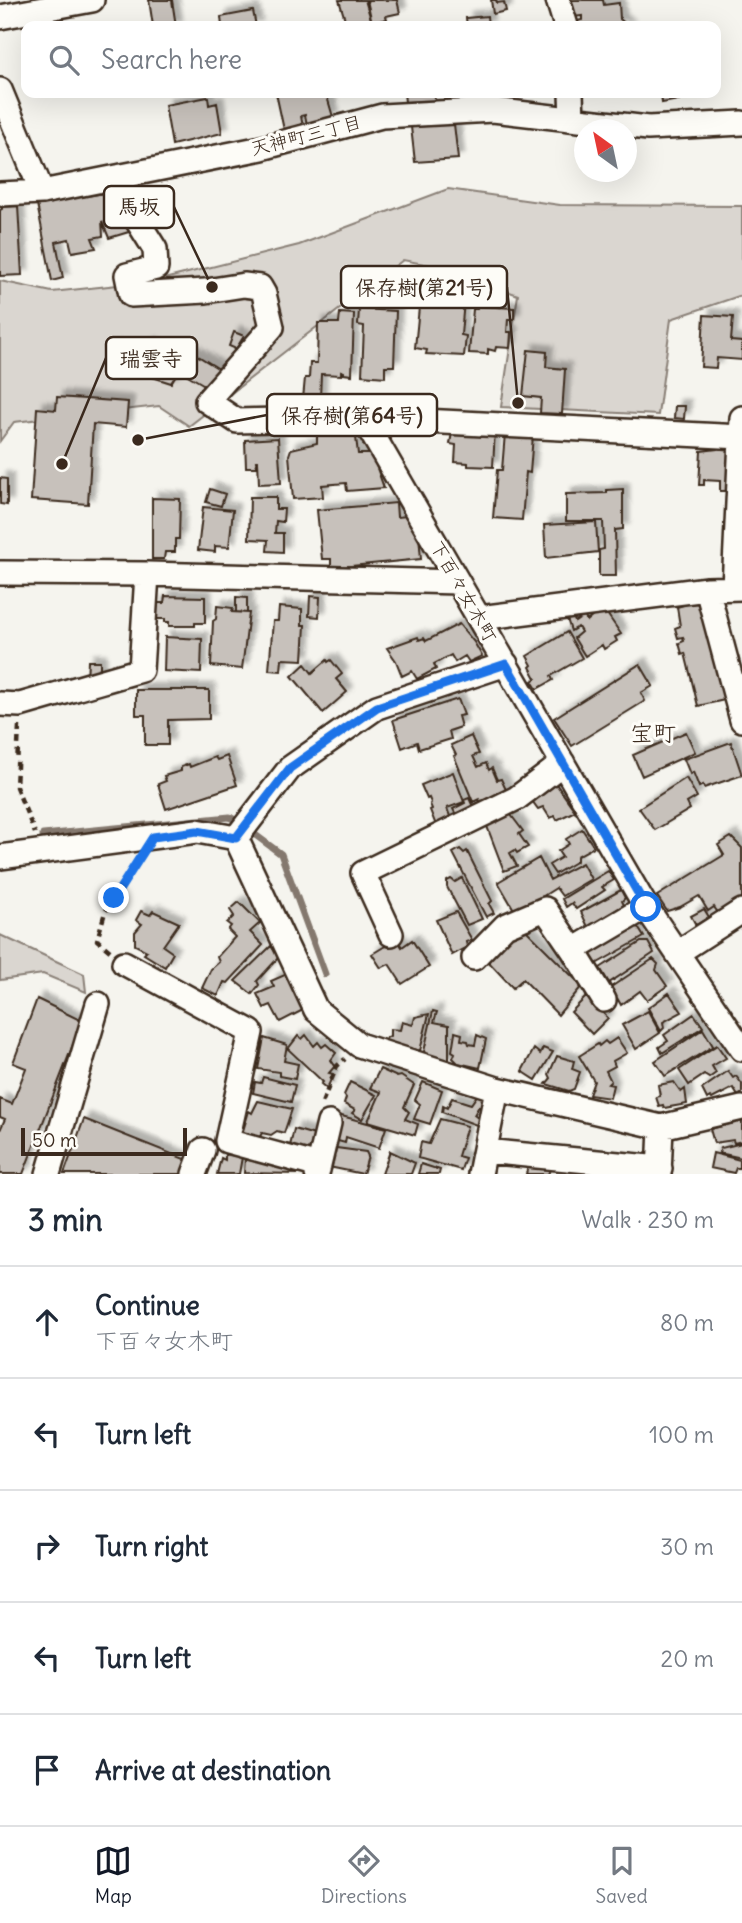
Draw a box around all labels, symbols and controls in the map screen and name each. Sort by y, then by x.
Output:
search box [21,21,721,98]
icon: search [45,41,83,79]
text: Search here [101,43,242,76]
street label: 天神町三丁目 [248,110,364,160]
north arrow [574,119,637,182]
callout: 馬坂 [104,186,174,228]
text: 馬坂 [118,193,160,220]
callout: 保存樹(第21号) [341,266,507,308]
text: 保存樹(第21号) [355,274,493,301]
callout: 瑞雲寺 [106,337,197,379]
text: 瑞雲寺 [120,345,183,372]
callout: 保存樹(第64号) [267,394,437,436]
text: 保存樹(第64号) [281,402,423,429]
street label: 下百々女木町 [425,536,503,646]
district label: 宝町 [630,718,676,747]
route end [98,882,129,913]
route start [630,891,661,922]
scale bar [21,1125,187,1157]
text: 50 m [32,1128,77,1152]
text: 3 min [28,1201,103,1239]
text: Walk · 230 m [581,1205,714,1234]
text: Continue [95,1289,200,1322]
icon: ahead [28,1303,66,1341]
text: 80 m [660,1308,714,1337]
text: 下百々女木町 [95,1326,233,1355]
icon: left [28,1415,66,1453]
text: Turn left [95,1418,191,1451]
text: 100 m [649,1420,714,1449]
icon: right [28,1527,66,1565]
text: Turn right [95,1530,208,1563]
text: 30 m [660,1532,714,1561]
icon: left [28,1639,66,1677]
text: Turn left [95,1642,191,1675]
text: 20 m [661,1644,714,1673]
icon: arrive [28,1751,66,1789]
text: Arrive at destination [95,1754,331,1787]
tab: Map [94,1842,132,1908]
tab: Directions [321,1842,407,1908]
tab: Saved [596,1842,648,1908]

